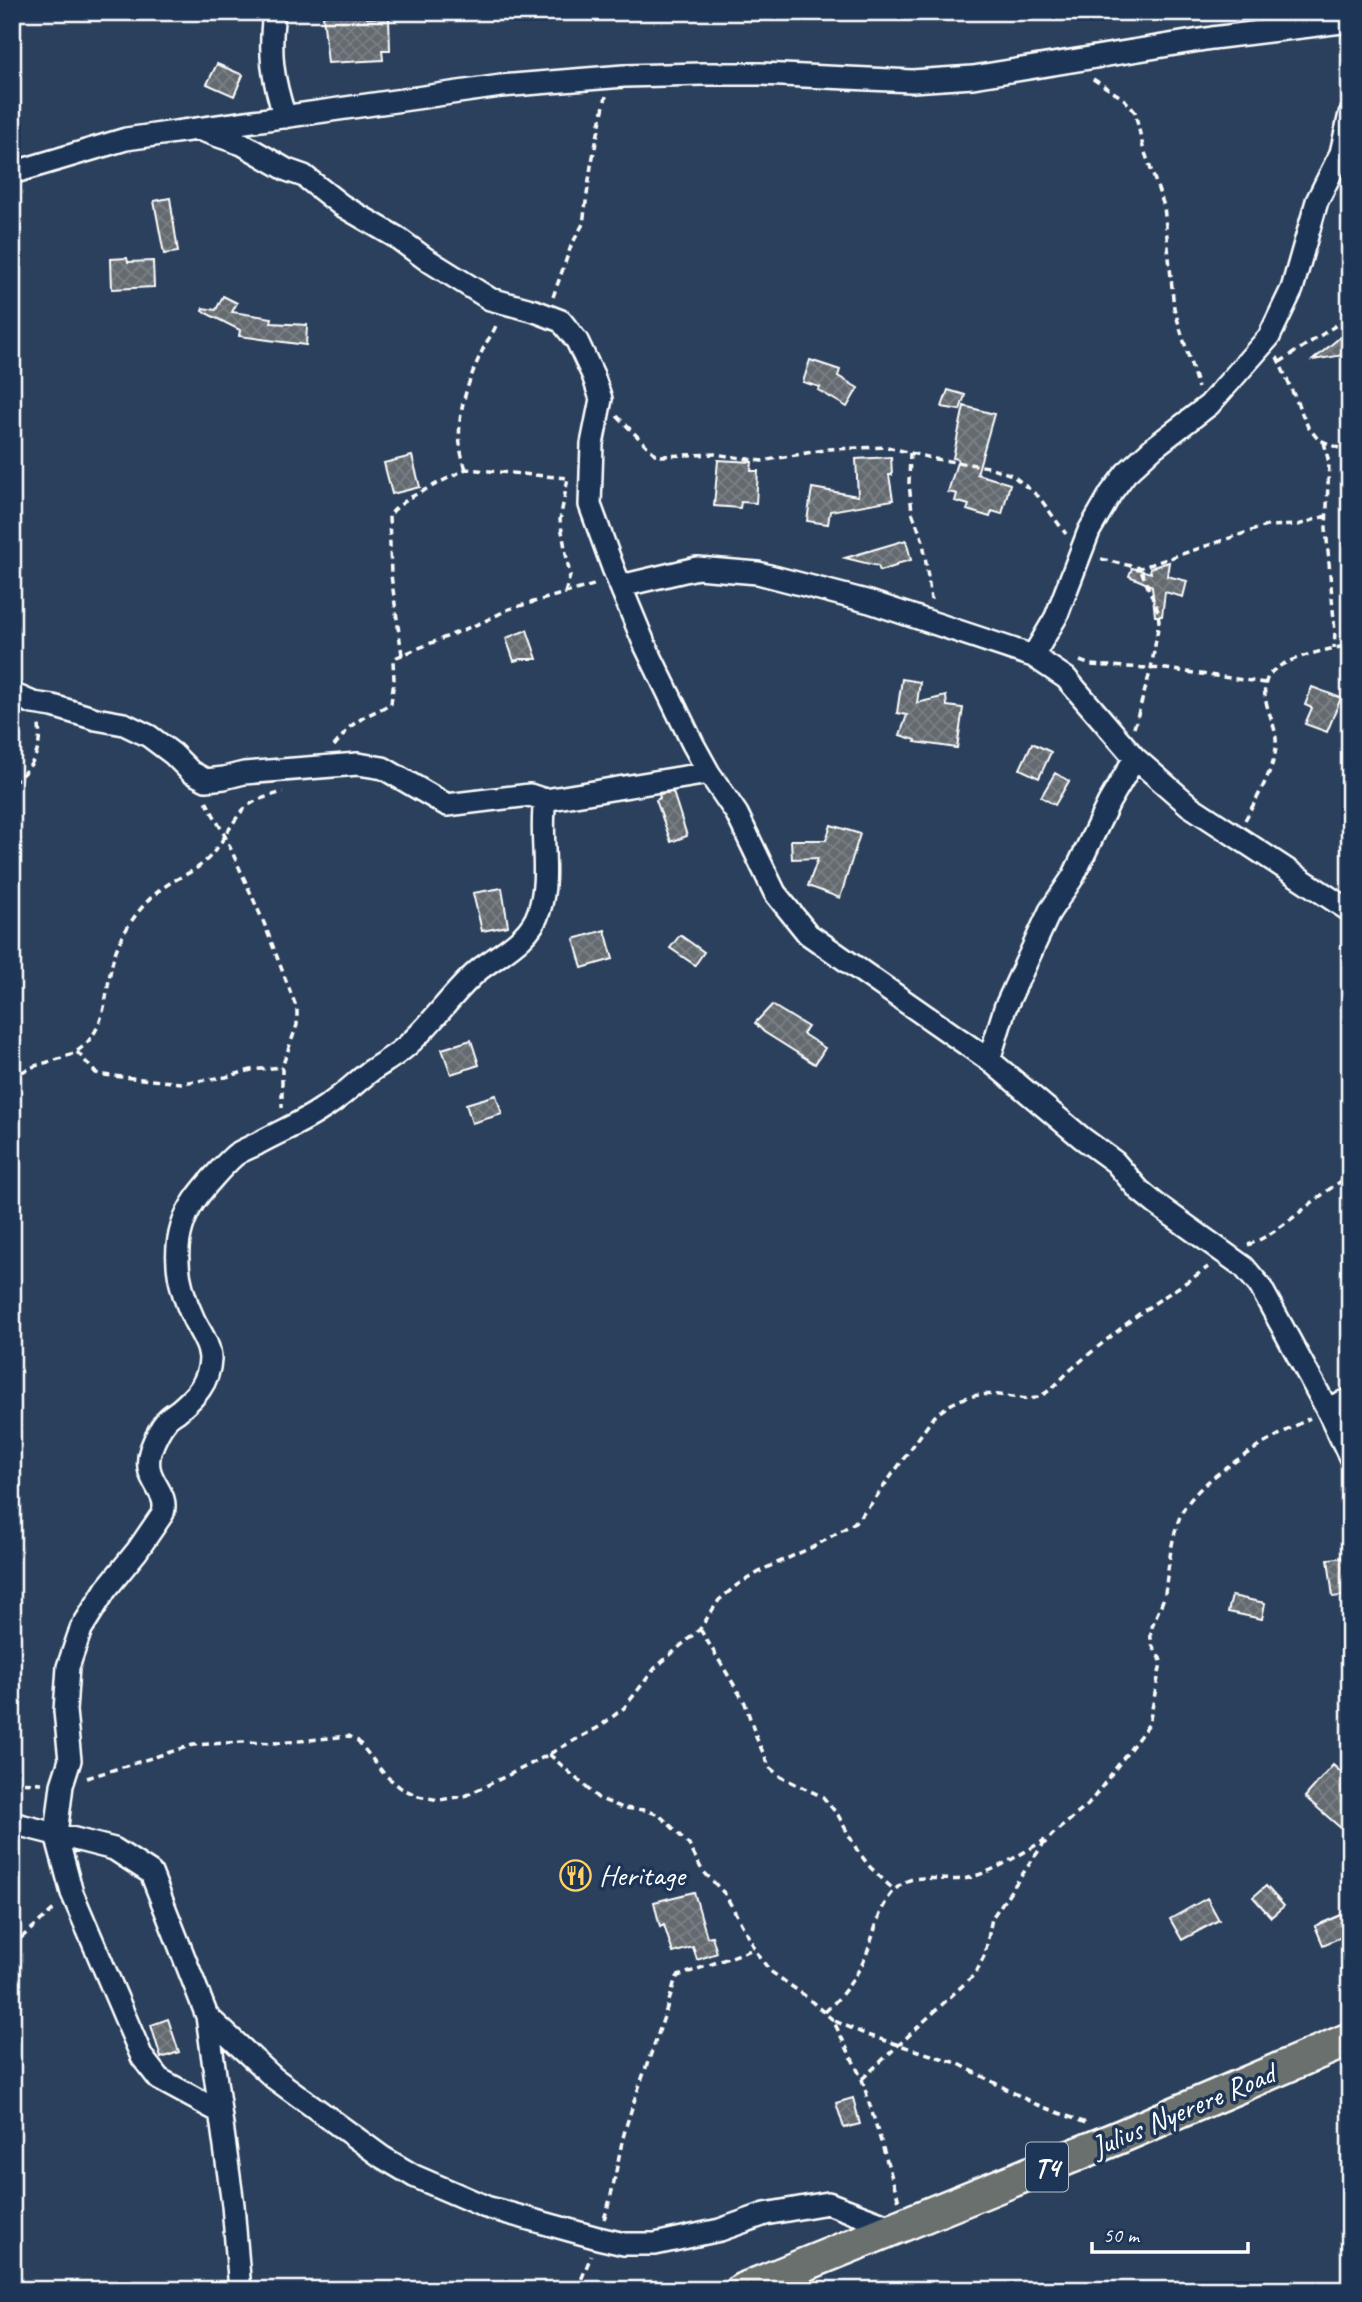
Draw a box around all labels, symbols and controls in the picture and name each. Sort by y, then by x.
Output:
place label: Heritage [599,1856,687,1894]
restaurant icon: Heritage [559,1858,593,1892]
street label: Julius Nyerere Road [1084,2053,1284,2167]
road number: T4 [1026,2142,1068,2192]
scale bar [1092,2211,1248,2255]
text: 50 m [1103,2222,1141,2248]

